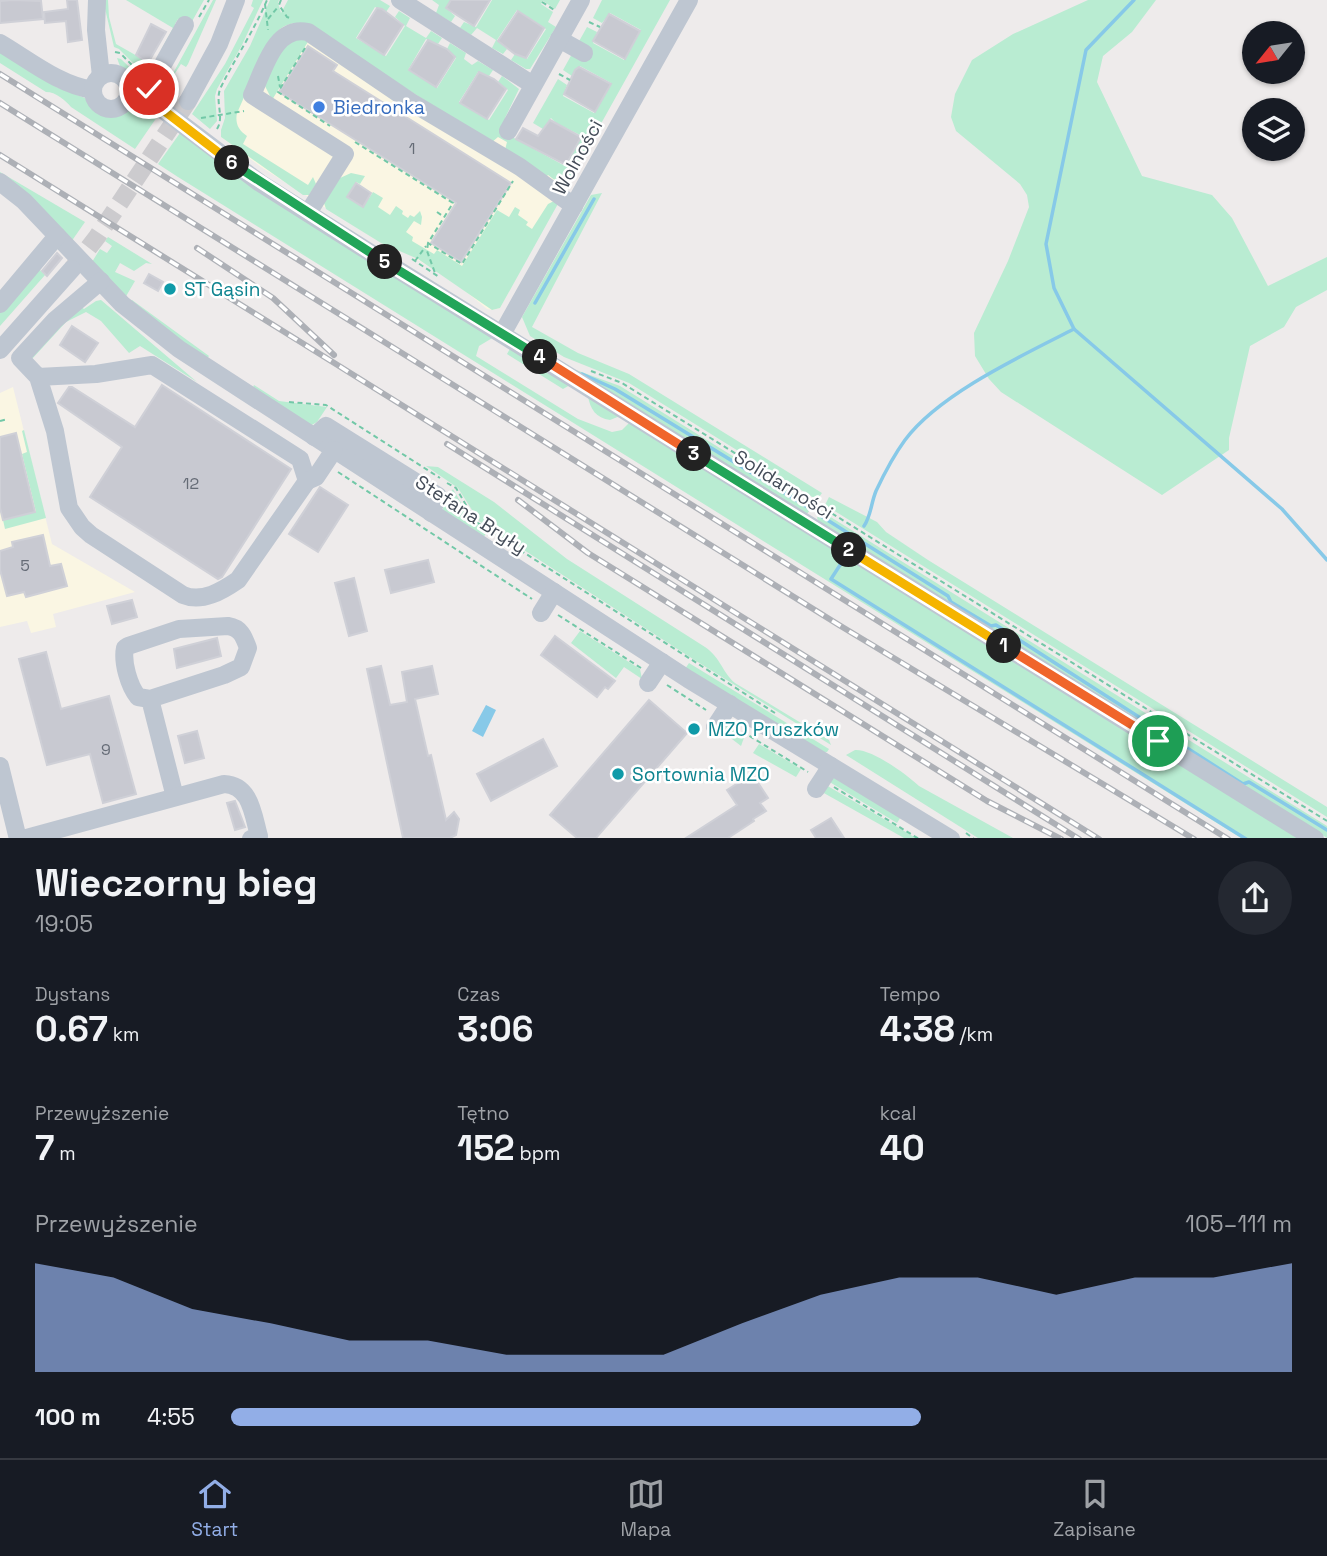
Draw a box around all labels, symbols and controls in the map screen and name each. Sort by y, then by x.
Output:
north arrow [1242,21,1306,84]
map controls [1242,21,1305,161]
pin [119,59,179,119]
icon: check [130,70,168,108]
place label: Biedronka [333,95,425,120]
button: layers [1242,98,1305,161]
marker: Biedronka [311,99,327,115]
street label: Wolności [547,115,608,199]
house number: 1 [409,138,415,159]
pin: 6 [215,146,250,180]
text: 6 [226,150,237,175]
pin: 5 [368,244,402,280]
text: 5 [379,249,390,274]
place label: ST Gąsin [184,277,260,302]
marker: ST Gąsin [162,281,178,297]
pin: 4 [522,340,558,374]
text: 4 [533,344,546,369]
pin: 3 [676,436,712,472]
text: 3 [688,441,699,466]
street label: Solidarności [729,444,838,525]
street label: Stefana Bryły [410,469,531,560]
house number: 12 [183,473,199,494]
pin: 2 [832,532,866,568]
text: 2 [843,537,854,562]
house number: 5 [20,555,30,576]
pin: 1 [986,628,1021,664]
text: 1 [999,633,1008,658]
pin [1128,711,1188,771]
place label: MZO Pruszków [708,717,839,742]
marker: MZO Pruszków [686,721,702,737]
icon: arrive [1139,722,1177,760]
house number: 9 [101,739,111,760]
place label: Sortownia MZO [632,762,770,787]
marker: Sortownia MZO [610,766,626,782]
text: Wieczorny bieg [35,859,318,907]
button: share [1218,861,1292,935]
text: 19:05 [35,909,93,939]
text: Dystans [35,982,110,1007]
text: Czas [457,982,500,1007]
text: Tempo [880,982,941,1007]
text: 0.67 [35,1007,108,1051]
text: 3:06 [457,1007,533,1051]
text: 4:38 [880,1007,955,1051]
text: km [108,1022,139,1047]
text: /km [955,1022,993,1047]
text: Przewyższenie [35,1101,169,1126]
text: Tętno [457,1101,510,1126]
text: kcal [880,1101,916,1126]
text: 7 [35,1126,54,1170]
text: 152 [457,1126,515,1170]
text: 40 [880,1126,925,1170]
text: m [54,1141,76,1166]
text: bpm [515,1141,560,1166]
text: Przewyższenie [35,1209,198,1239]
text: 105–111 m [1185,1209,1292,1239]
text: 100 m [35,1402,101,1432]
text: 4:55 [147,1402,195,1432]
tab: Start [191,1475,238,1542]
tab: Mapa [621,1475,671,1542]
tab: Zapisane [1053,1475,1136,1542]

